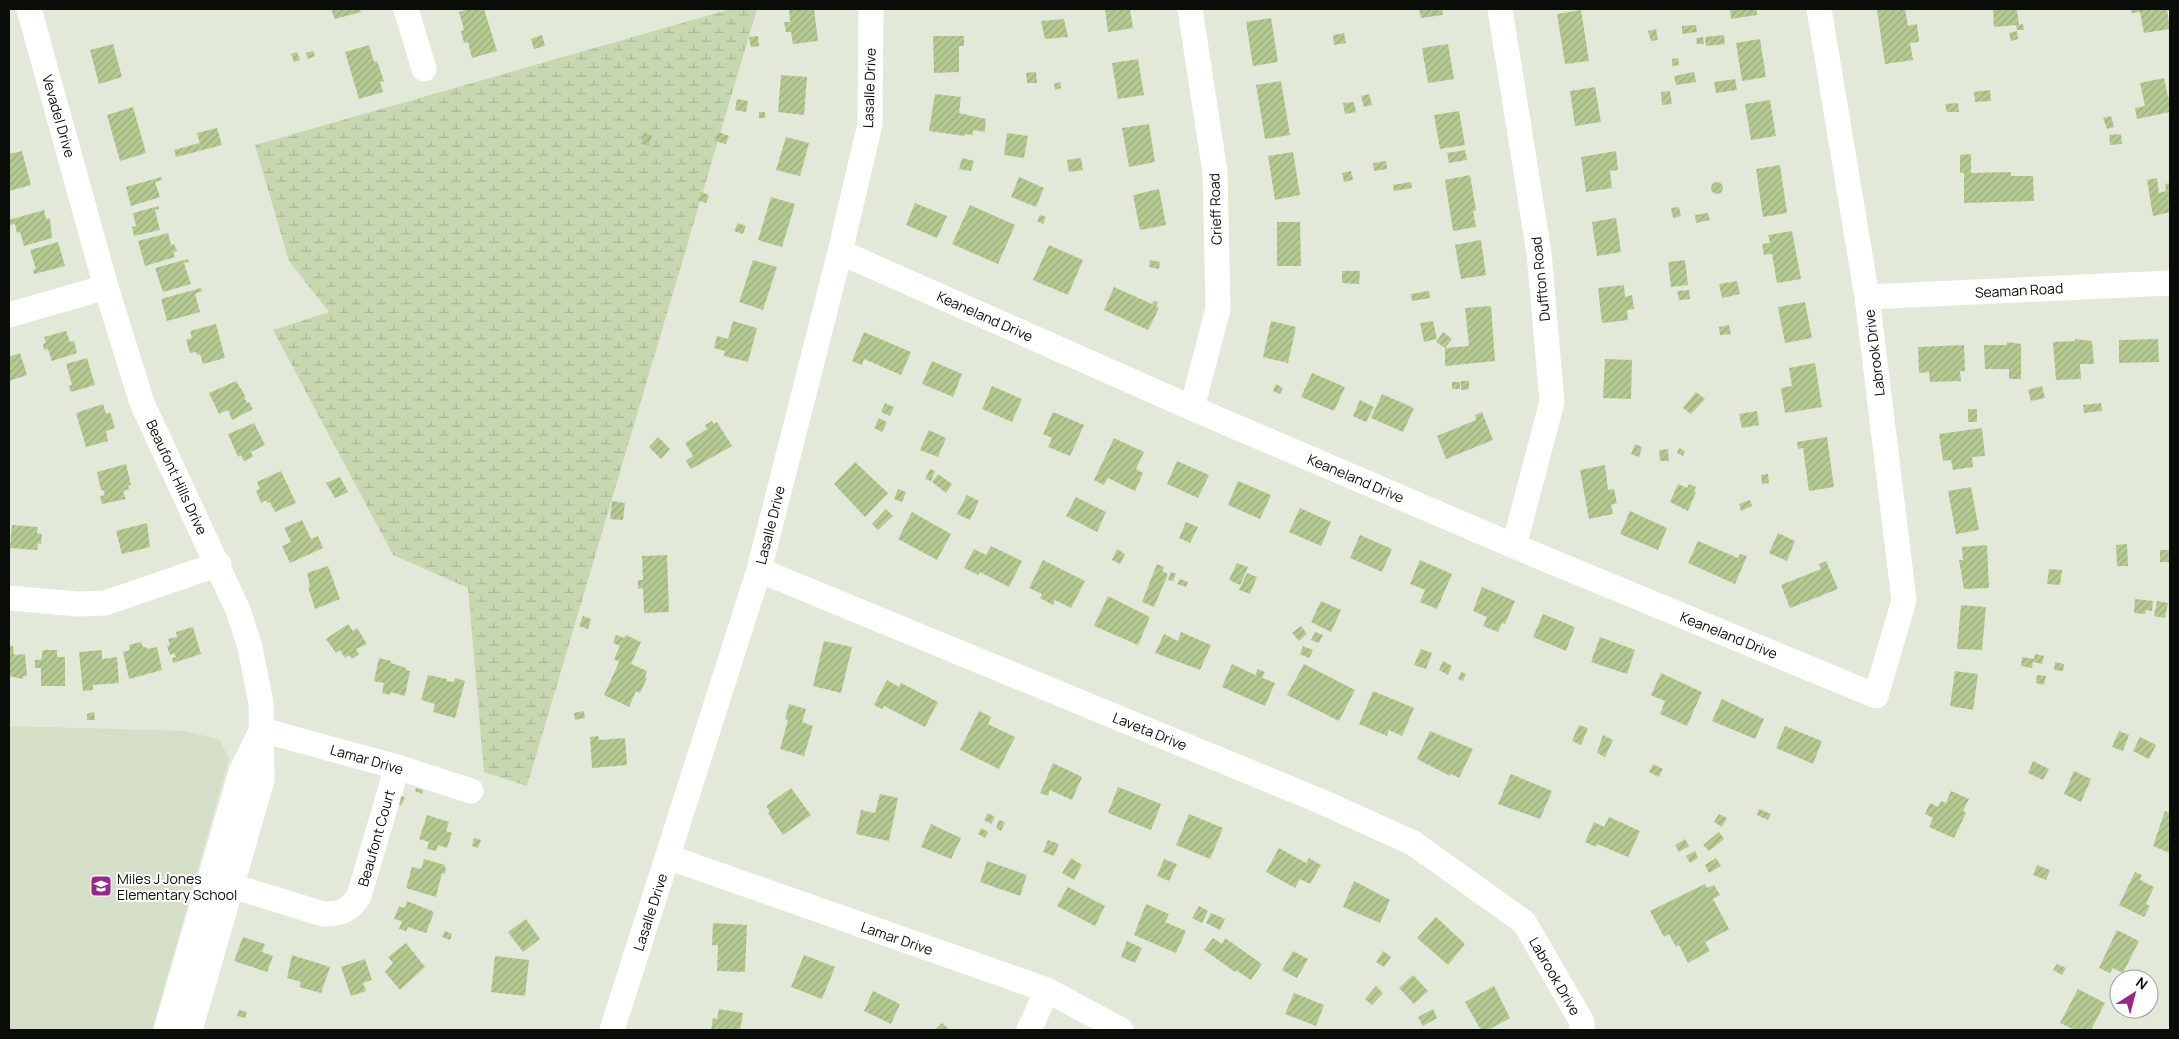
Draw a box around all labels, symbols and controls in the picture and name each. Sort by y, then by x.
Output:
street label: Lasalle Drive [858,48,880,128]
street label: Vevadel Drive [38,72,80,160]
street label: Crieff Road [1204,173,1226,245]
street label: Duffton Road [1526,236,1554,322]
street label: Seaman Road [1974,278,2064,302]
street label: Keaneland Drive [934,286,1036,346]
street label: Labrook Drive [1859,309,1889,397]
street label: Beaufont Hills Drive [142,416,212,538]
street label: Keaneland Drive [1305,449,1407,507]
street label: Lasalle Drive [751,484,789,566]
street label: Keaneland Drive [1678,607,1780,663]
street label: Laveta Drive [1110,707,1190,755]
street label: Lamar Drive [328,740,406,778]
street label: Beaufont Court [353,787,399,889]
place label: Miles J Jones Elementary School [117,869,237,904]
street label: Lasalle Drive [629,871,671,953]
school or university icon: Miles J Jones Elementary School [89,874,113,898]
street label: Lamar Drive [858,917,936,959]
street label: Labrook Drive [1525,934,1585,1018]
north arrow [2109,969,2159,1019]
text: N [2132,972,2152,994]

